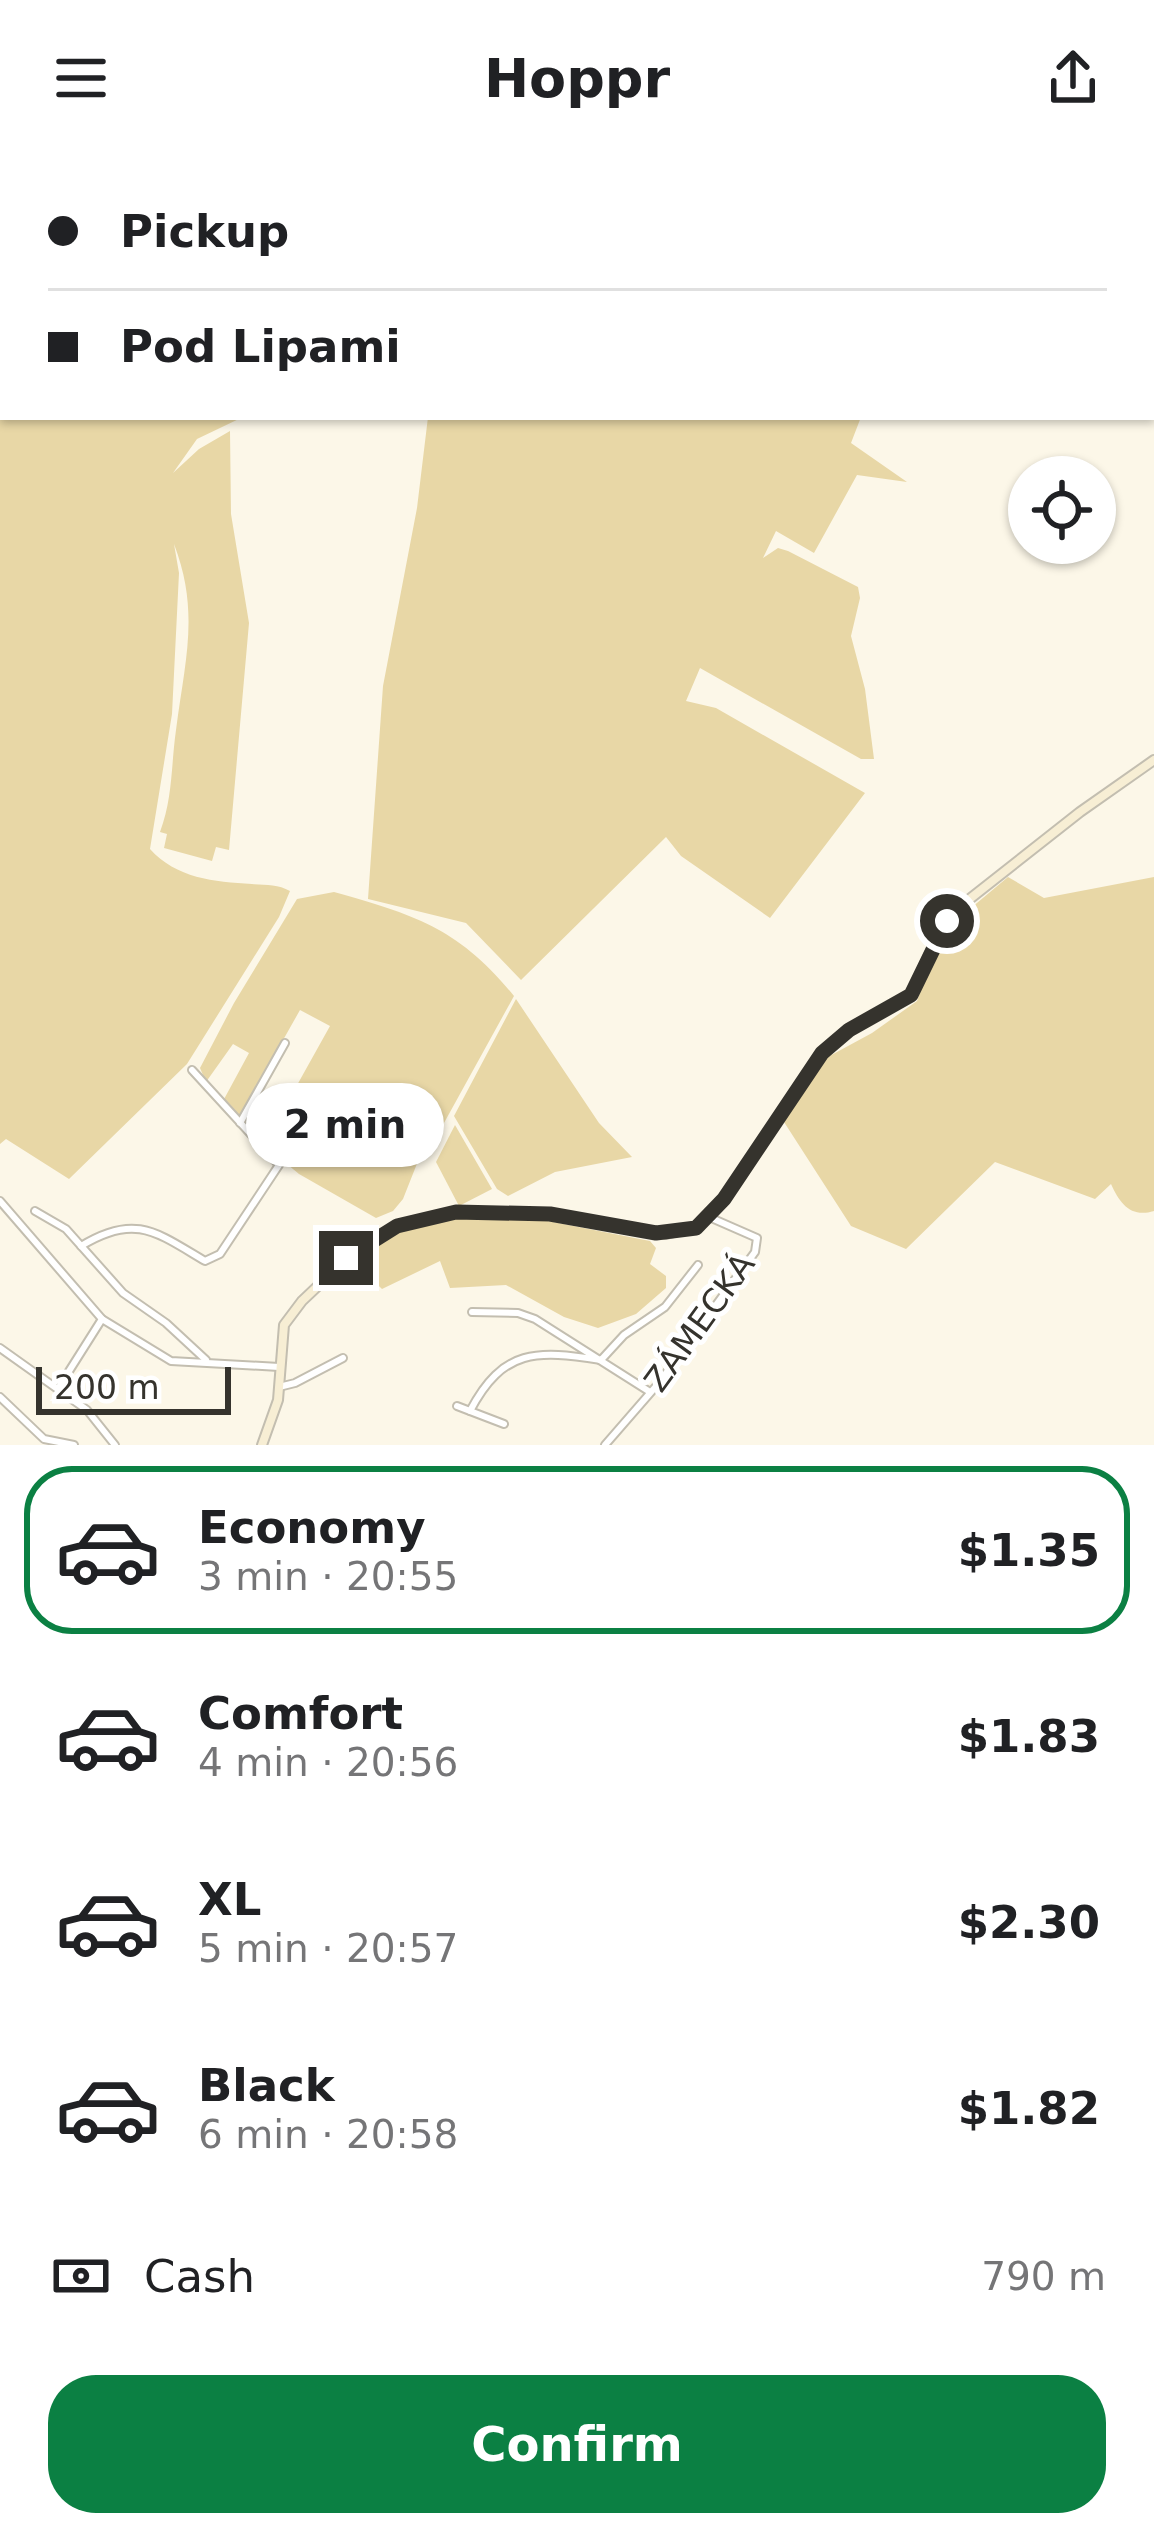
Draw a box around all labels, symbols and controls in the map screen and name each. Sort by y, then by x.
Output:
icon: menu [48,45,114,111]
icon: share [1040,45,1106,111]
text: Hoppr [484,47,670,110]
text: Pickup [120,205,289,258]
text: Pod Lipami [120,320,401,373]
map controls [1008,456,1116,564]
button: locate [1008,456,1116,564]
route start [920,894,974,948]
callout: 2 min [247,1084,445,1168]
text: 2 min [284,1102,406,1147]
route end [319,1231,373,1285]
street label: ZÁMECKÁ [635,1245,763,1399]
scale bar [36,1361,231,1414]
text: 200 m [54,1368,160,1407]
icon: car [54,1496,162,1604]
text: Economy [198,1501,426,1554]
text: $1.35 [958,1524,1100,1577]
text: 3 min · 20:55 [198,1554,458,1599]
icon: car [54,1682,162,1790]
text: Comfort [198,1687,403,1740]
text: $1.83 [958,1710,1100,1763]
text: 4 min · 20:56 [198,1740,458,1785]
icon: car [54,1868,162,1976]
text: XL [198,1873,261,1926]
text: $2.30 [958,1896,1100,1949]
text: 5 min · 20:57 [198,1926,458,1971]
icon: car [54,2054,162,2162]
text: Black [198,2059,335,2112]
text: $1.82 [958,2082,1100,2135]
text: 6 min · 20:58 [198,2112,458,2157]
icon: cash [48,2243,114,2309]
text: Cash [144,2250,255,2303]
text: 790 m [981,2254,1106,2299]
button: Confirm [48,2375,1106,2513]

